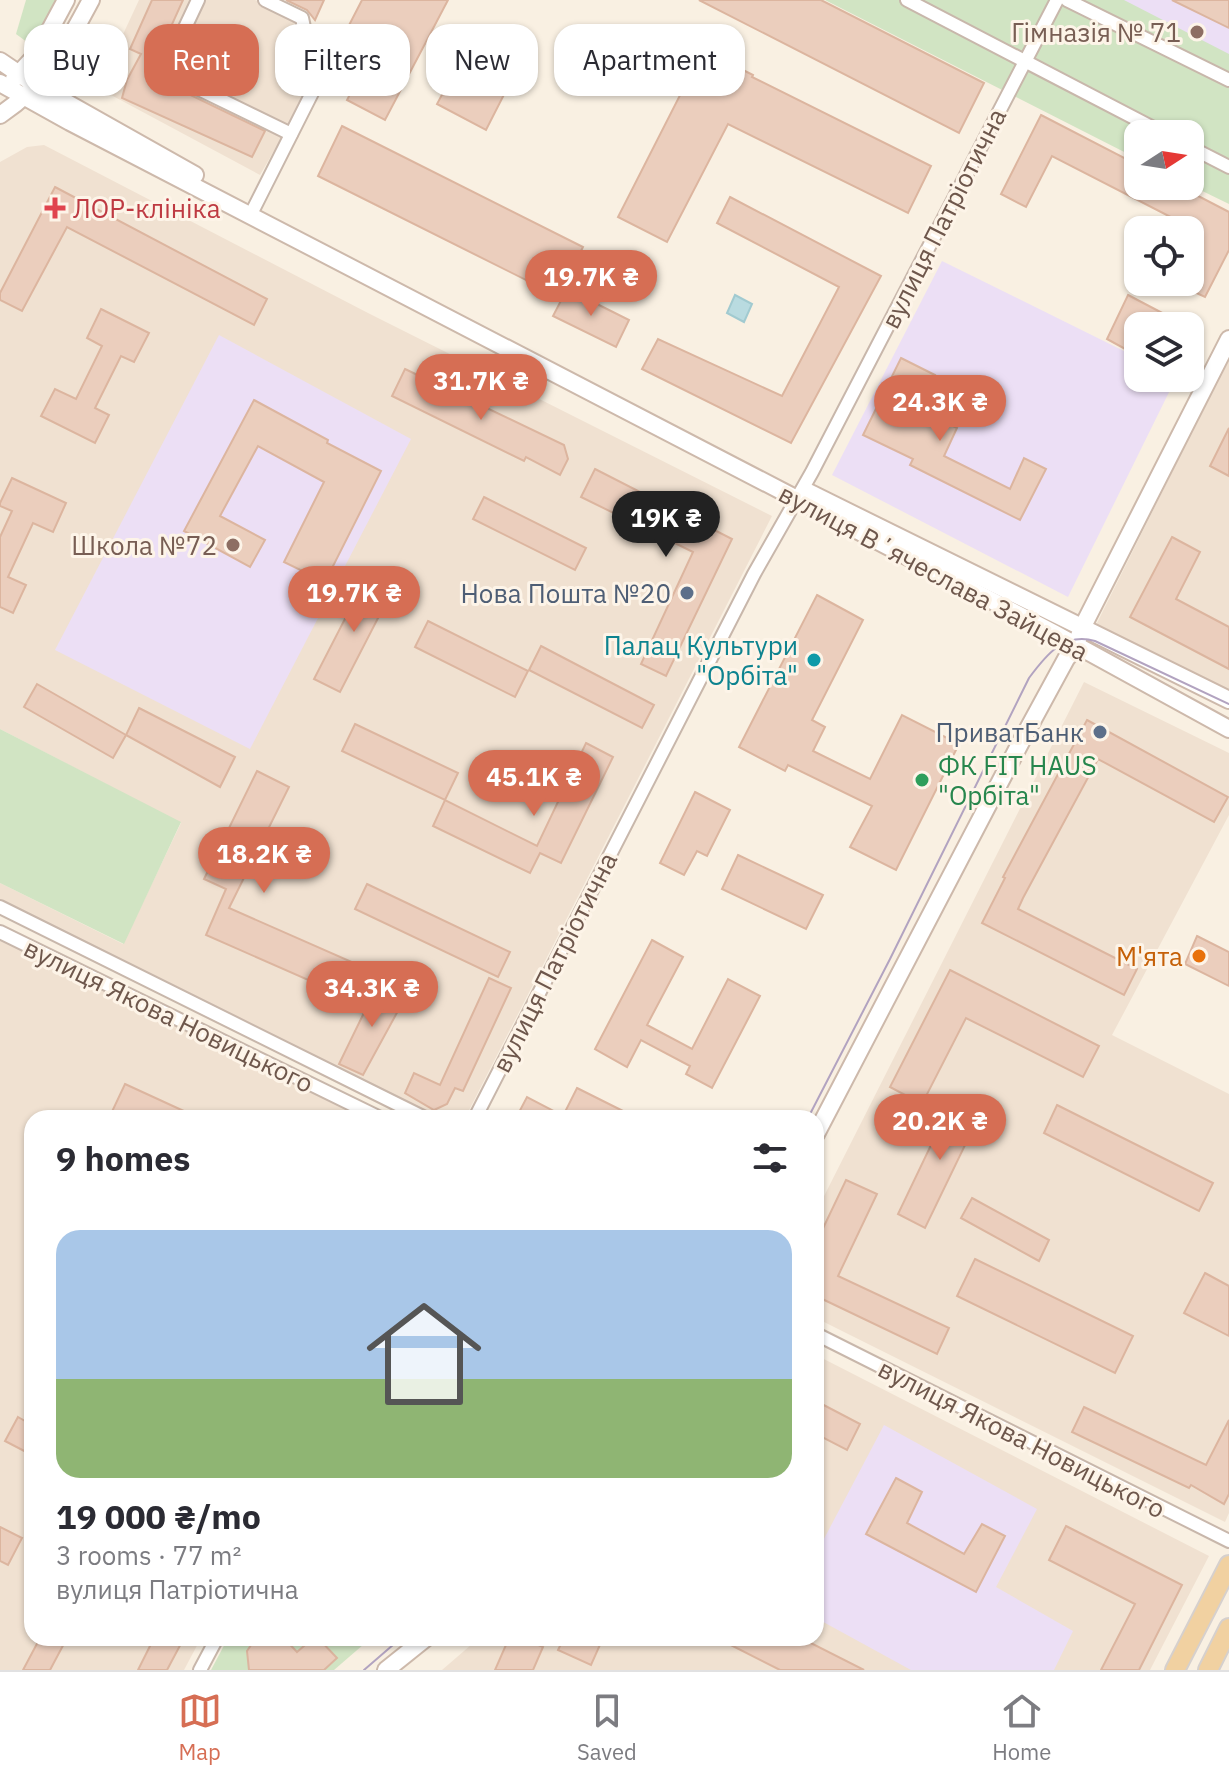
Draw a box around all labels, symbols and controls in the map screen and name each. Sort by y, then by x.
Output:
place label: Гімназія № 71 [1011,15,1181,49]
marker: Гімназія № 71 [1188,23,1206,41]
chip: Buy [24,24,128,96]
chip: Rent [144,24,259,96]
chip: Filters [275,24,410,96]
chip: New [426,24,538,96]
chip: Apartment [554,24,745,96]
street label: вулиця Патріотична [873,102,1013,334]
north arrow [1124,120,1204,200]
map controls [1124,120,1204,392]
place label: ЛОР-клініка [73,191,221,225]
marker: ЛОР-клініка [44,197,66,219]
button: locate [1124,216,1204,296]
pin: 19.7K ₴ [517,250,665,318]
text: 19.7K ₴ [543,259,639,293]
button: layers [1124,312,1204,392]
pin: 31.7K ₴ [407,354,555,422]
text: 31.7K ₴ [433,363,529,397]
pin: 24.3K ₴ [866,375,1014,443]
text: 24.3K ₴ [892,384,988,418]
street label: вулиця Вʼячеслава Зайцева [773,476,1095,668]
pin: 19K ₴ [610,491,722,559]
text: 19K ₴ [630,500,702,534]
place label: Школа №72 [71,528,217,562]
marker: Школа №72 [224,536,242,554]
pin: 19.7K ₴ [280,566,428,634]
text: 19.7K ₴ [306,575,402,609]
place label: Нова Пошта №20 [460,576,671,610]
marker: Нова Пошта №20 [678,584,696,602]
place label: Палац Культури "Орбіта" [604,628,798,692]
marker: Палац Культури "Орбіта" [805,651,823,669]
place label: ПриватБанк [936,715,1084,749]
marker: ПриватБанк [1091,723,1109,741]
place label: ФК FIT HAUS "Орбіта" [938,748,1097,812]
pin: 45.1K ₴ [460,750,608,818]
text: 45.1K ₴ [486,759,582,793]
marker: ФК FIT HAUS "Орбіта" [913,771,931,789]
pin: 18.2K ₴ [190,827,338,895]
text: 18.2K ₴ [216,836,312,870]
street label: вулиця Патріотична [484,846,624,1078]
street label: вулиця Якова Новицького [19,930,319,1100]
place label: М'ята [1116,939,1183,973]
marker: М'ята [1190,947,1208,965]
pin: 34.3K ₴ [298,961,446,1029]
text: 34.3K ₴ [324,970,420,1004]
pin: 20.2K ₴ [866,1094,1014,1162]
text: 20.2K ₴ [892,1103,988,1137]
text: 9 homes [56,1136,191,1180]
icon: filters [748,1136,792,1180]
icon: home [352,1282,496,1426]
street label: вулиця Якова Новицького [873,1351,1171,1525]
text: 19 000 ₴/mo [56,1494,261,1538]
text: 3 rooms · 77 m² [56,1538,241,1572]
text: вулиця Патріотична [56,1572,299,1606]
tab: Map [178,1689,222,1766]
tab: Saved [577,1689,637,1766]
tab: Home [992,1689,1051,1766]

